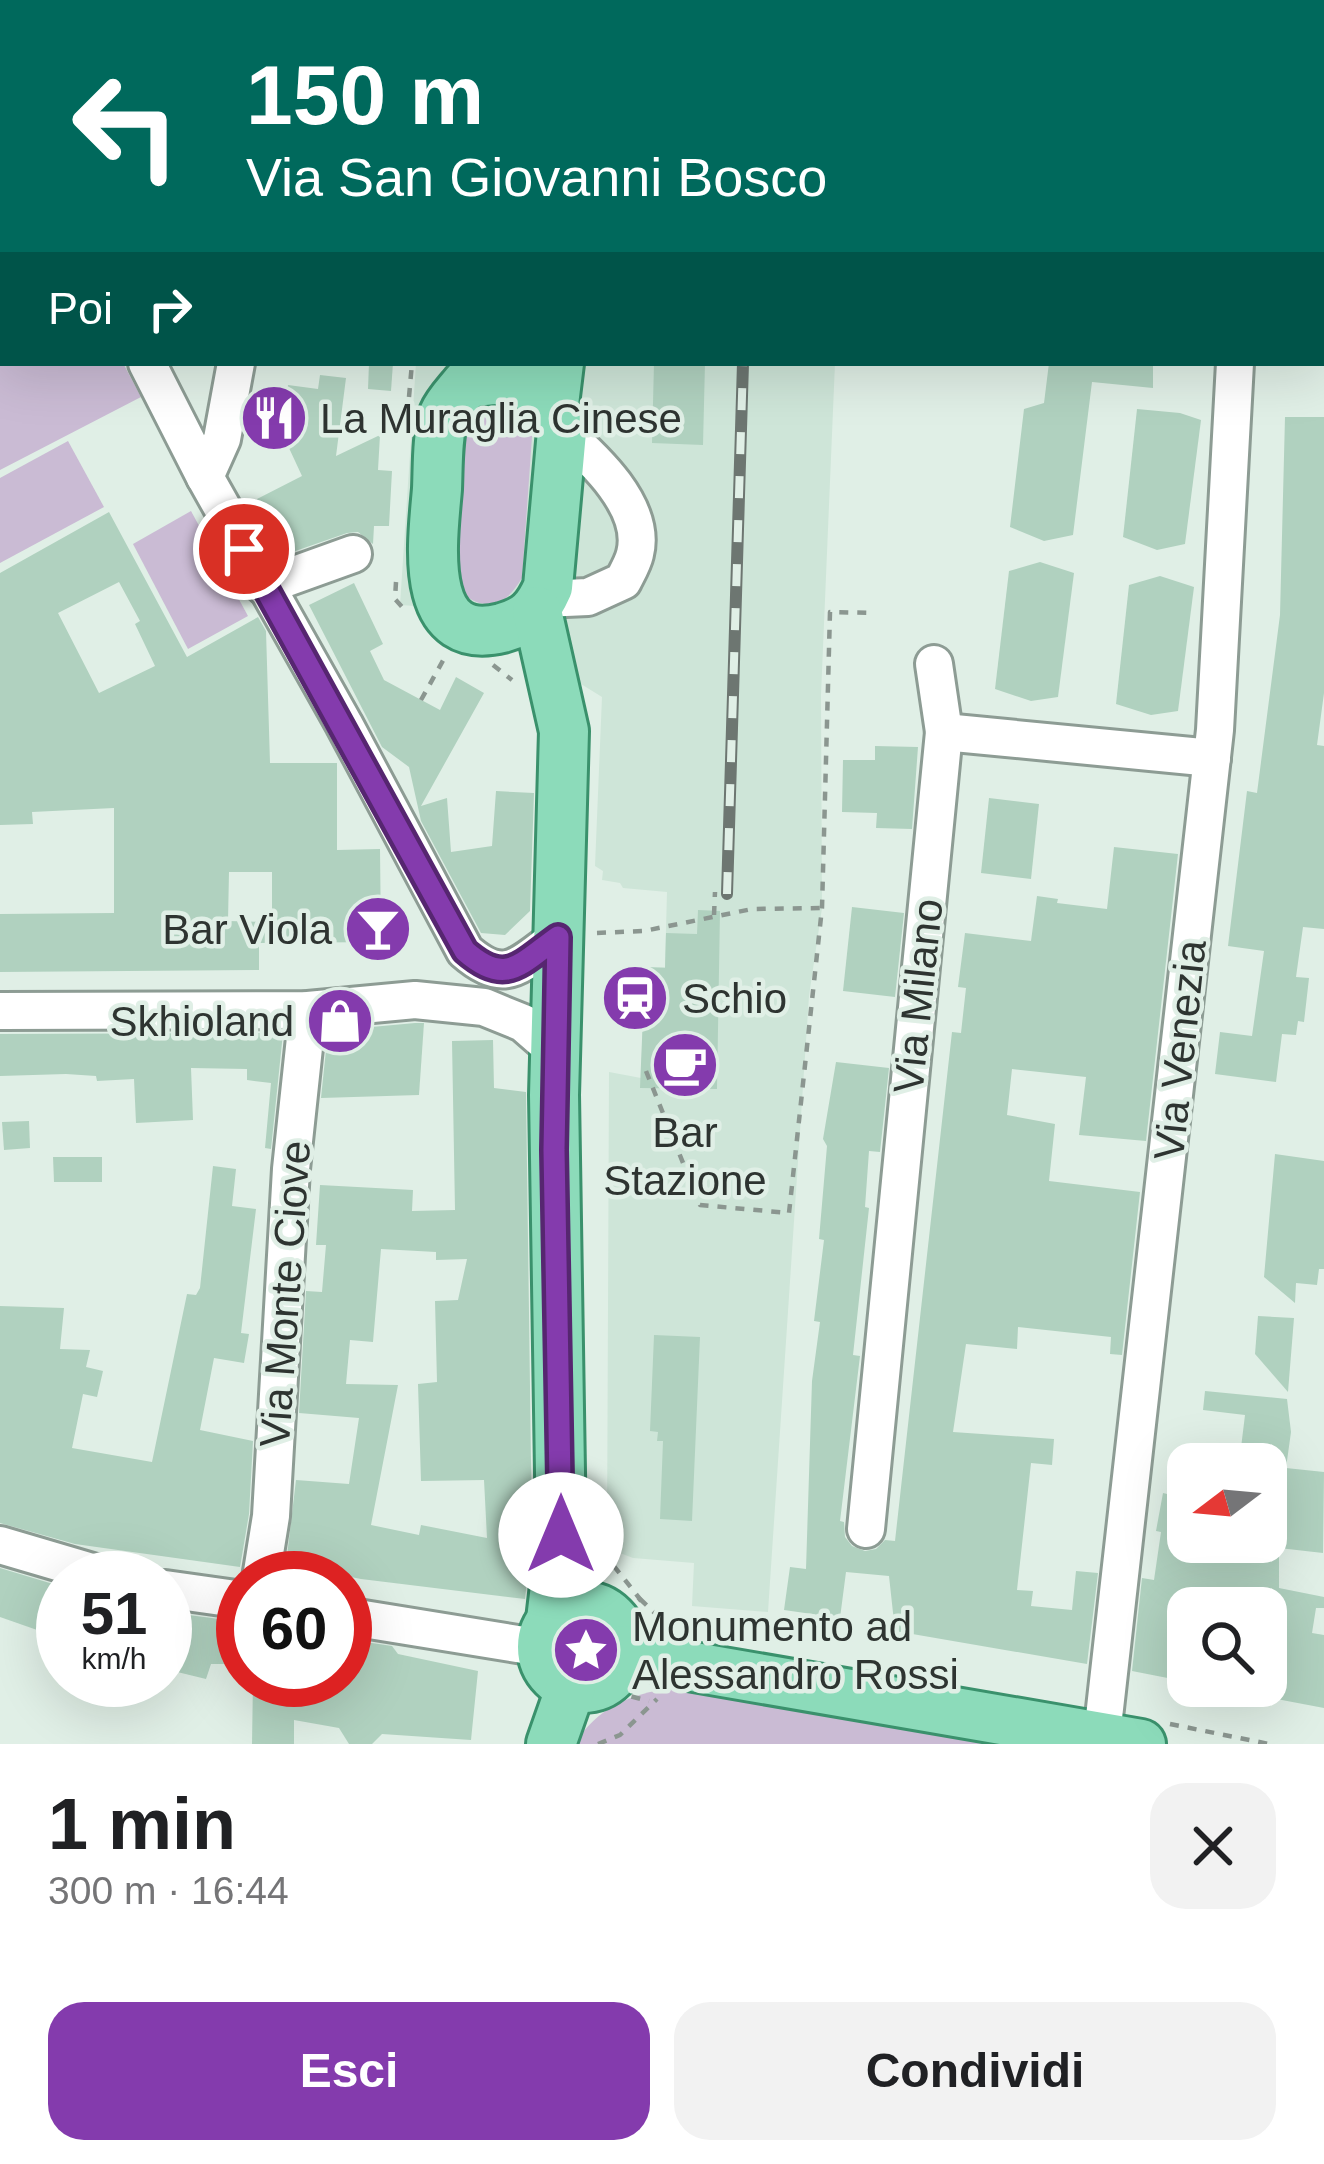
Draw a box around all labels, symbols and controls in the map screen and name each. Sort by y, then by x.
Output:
icon: left [48,48,204,204]
text: 150 m [246,48,484,142]
text: Via San Giovanni Bosco [246,147,827,207]
icon: right [137,276,203,342]
text: Poi [48,283,113,334]
restaurant icon: La Muraglia Cinese [239,383,309,453]
place label: La Muraglia Cinese [320,395,682,442]
pin [193,498,295,600]
icon: arrive [211,516,277,582]
bar icon: Bar Viola [343,894,413,964]
street label: Via Milano [884,896,952,1096]
place label: Bar Viola [162,906,333,953]
street label: Via Venezia [1145,937,1215,1162]
station icon: Schio [600,963,670,1033]
place label: Schio [682,975,787,1022]
shop icon: Skhioland [305,986,375,1056]
place label: Skhioland [110,998,294,1045]
cafe icon: Bar Stazione [650,1030,720,1100]
place label: Bar Stazione [603,1109,767,1204]
street label: Via Monte Ciove [251,1139,319,1449]
north arrow [1167,1443,1287,1563]
map controls [1167,1443,1287,1707]
position arrow [498,1472,624,1598]
speed limit sign: 60 [216,1551,372,1707]
text: 51 [81,1580,147,1647]
button: search [1167,1587,1287,1707]
place label: Monumento ad Alessandro Rossi [632,1603,959,1698]
place icon: Monumento ad Alessandro Rossi [551,1615,621,1685]
text: km/h [81,1642,147,1675]
button: close [1150,1783,1276,1909]
text: 1 min [48,1784,236,1864]
text: 300 m · 16:44 [48,1869,289,1912]
button: Esci [48,2002,650,2140]
button: Condividi [674,2002,1276,2140]

